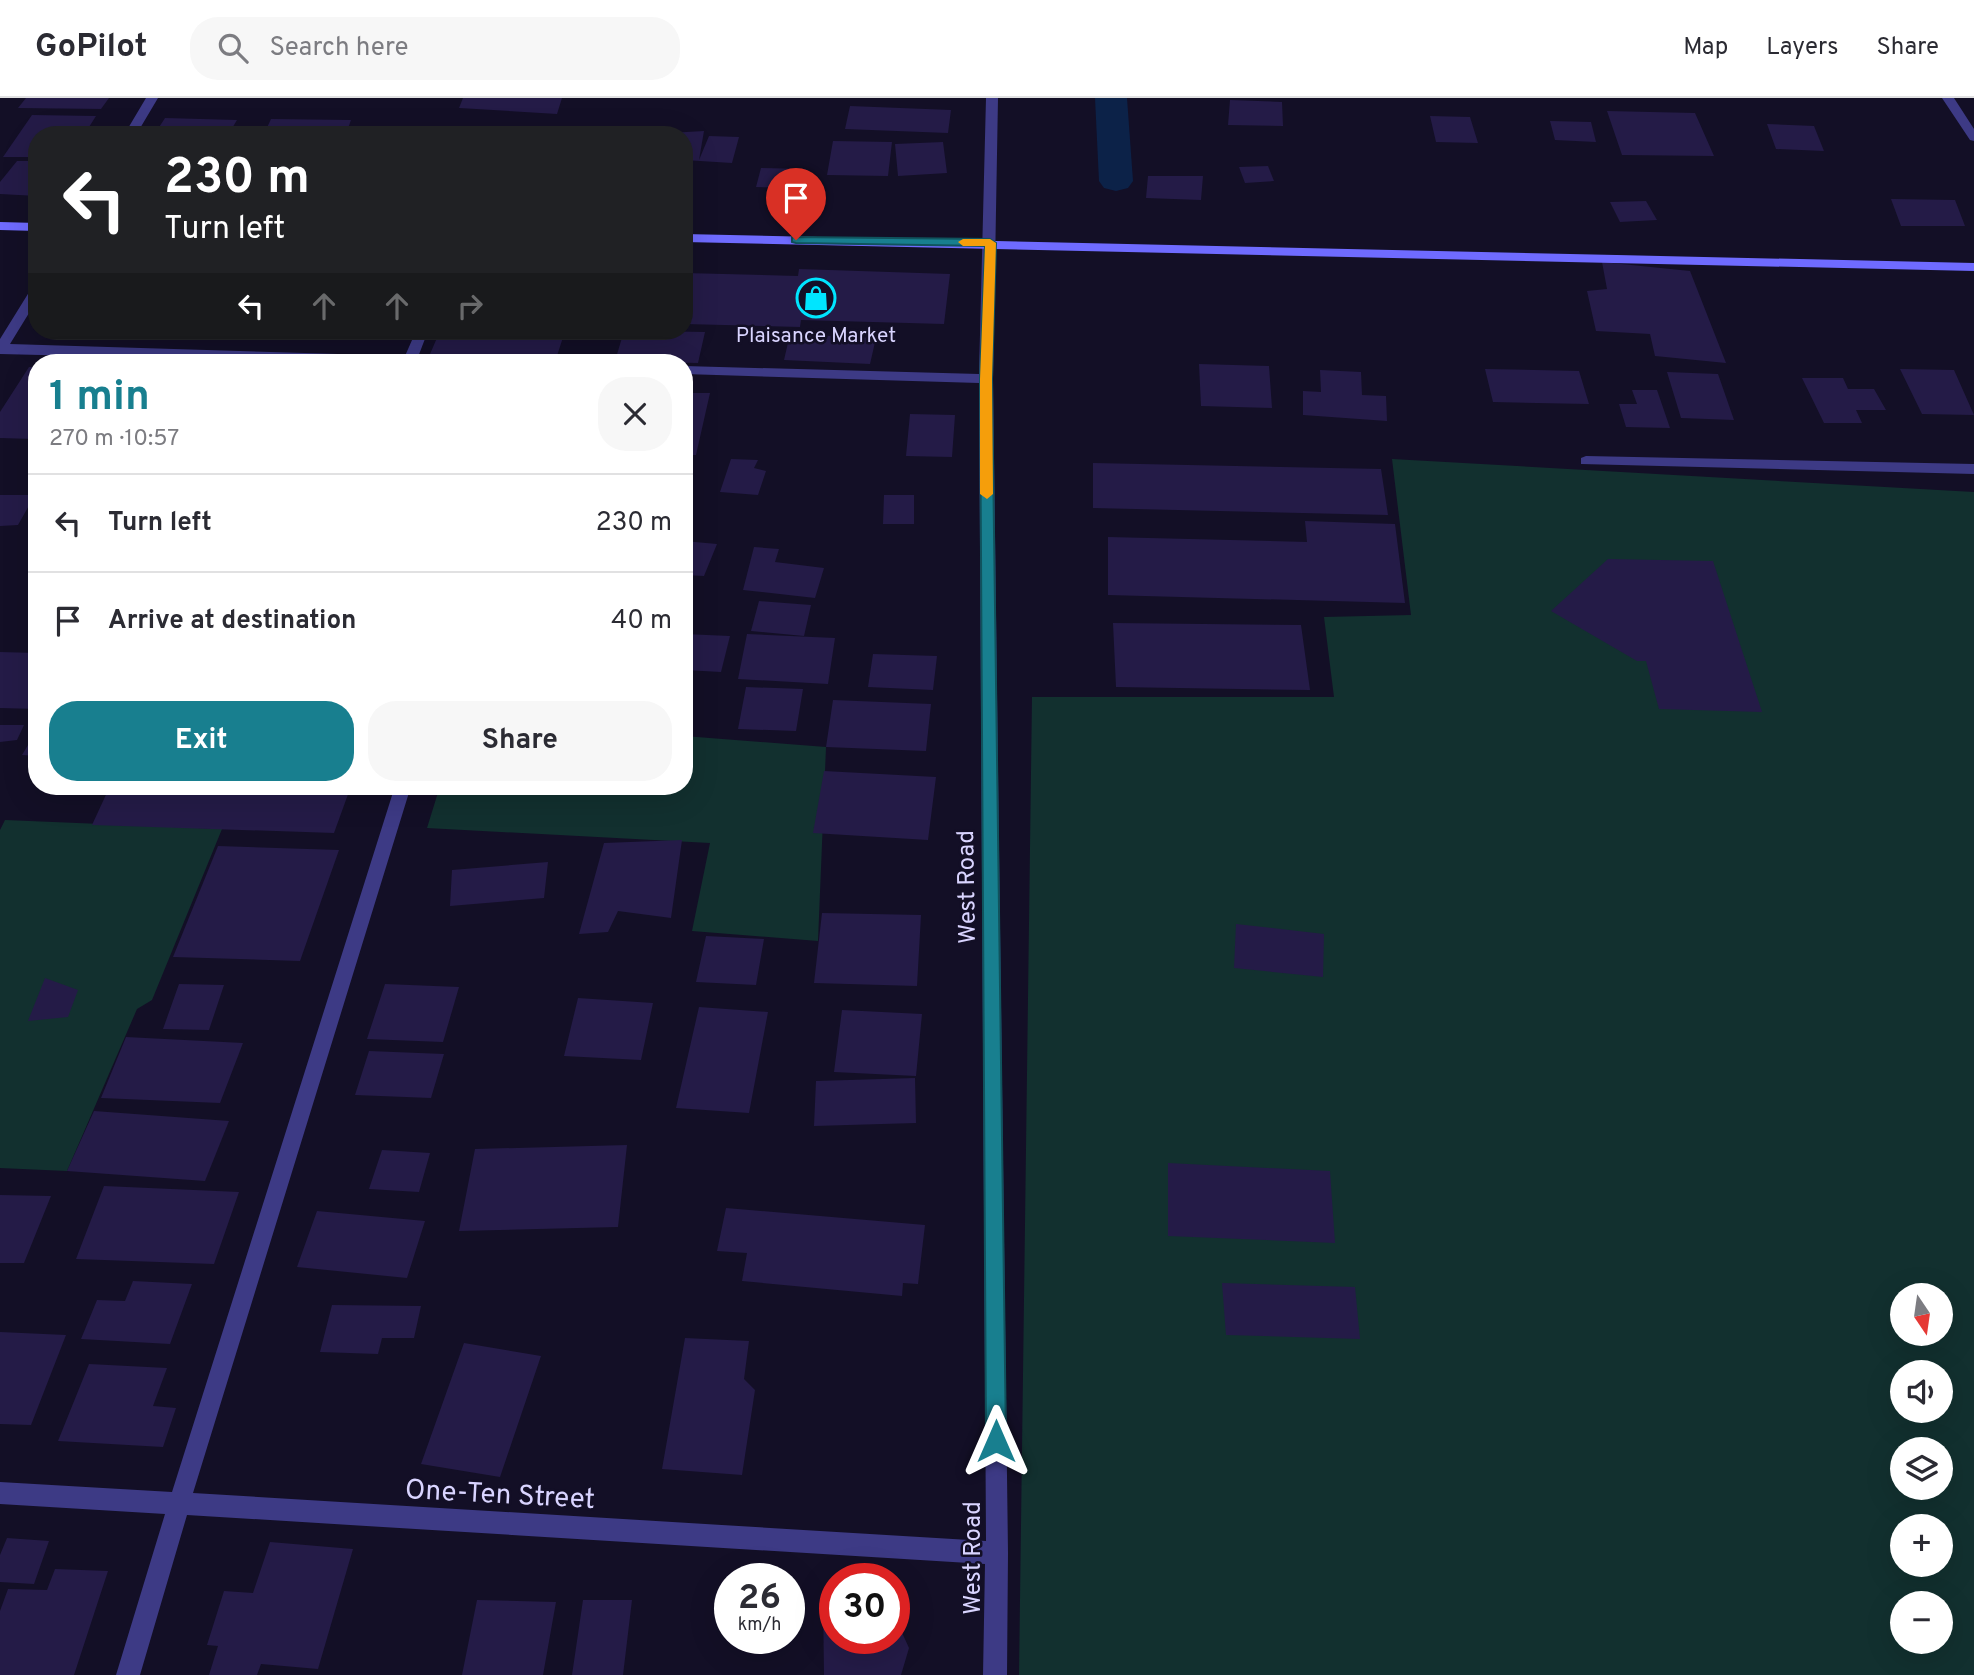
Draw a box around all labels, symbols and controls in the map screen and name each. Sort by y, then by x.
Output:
search box [190,17,680,80]
text: GoPilot [35,27,148,69]
icon: search [214,29,252,67]
text: Search here [270,32,408,65]
text: Map [1683,33,1728,63]
text: Layers [1766,33,1838,63]
text: Share [1876,33,1939,63]
text: 230 m [164,149,310,211]
icon: left [49,154,140,245]
pin [766,168,826,240]
icon: arrive [777,179,815,217]
text: Turn left [164,210,285,250]
shop icon: Plaisance Market [795,277,837,319]
icon: left [232,287,270,325]
icon: ahead [305,287,343,325]
icon: ahead [378,287,416,325]
icon: right [451,287,489,325]
place label: Plaisance Market [736,323,896,350]
text: 1 min [49,372,150,425]
button: close [598,377,672,451]
text: 270 m · 10:57 [49,425,179,454]
icon: left [49,504,87,542]
text: Turn left [108,507,212,540]
text: 230 m [596,507,672,540]
icon: arrive [49,602,87,640]
text: Arrive at destination [108,605,356,638]
text: 40 m [611,605,672,638]
button: Exit [49,701,354,781]
button: Share [368,701,672,781]
street label: West Road [952,830,984,944]
north arrow [1890,1283,1953,1346]
map controls [1890,1283,1953,1654]
button: sound [1890,1360,1953,1423]
position arrow [959,1404,1033,1478]
button: layers [1890,1437,1953,1500]
street label: One-Ten Street [404,1473,596,1519]
street label: West Road [959,1501,989,1615]
button: + [1890,1514,1953,1577]
speed limit sign: 30 [819,1563,910,1654]
text: 26 [738,1577,781,1621]
button: − [1890,1591,1953,1654]
text: km/h [738,1614,781,1637]

